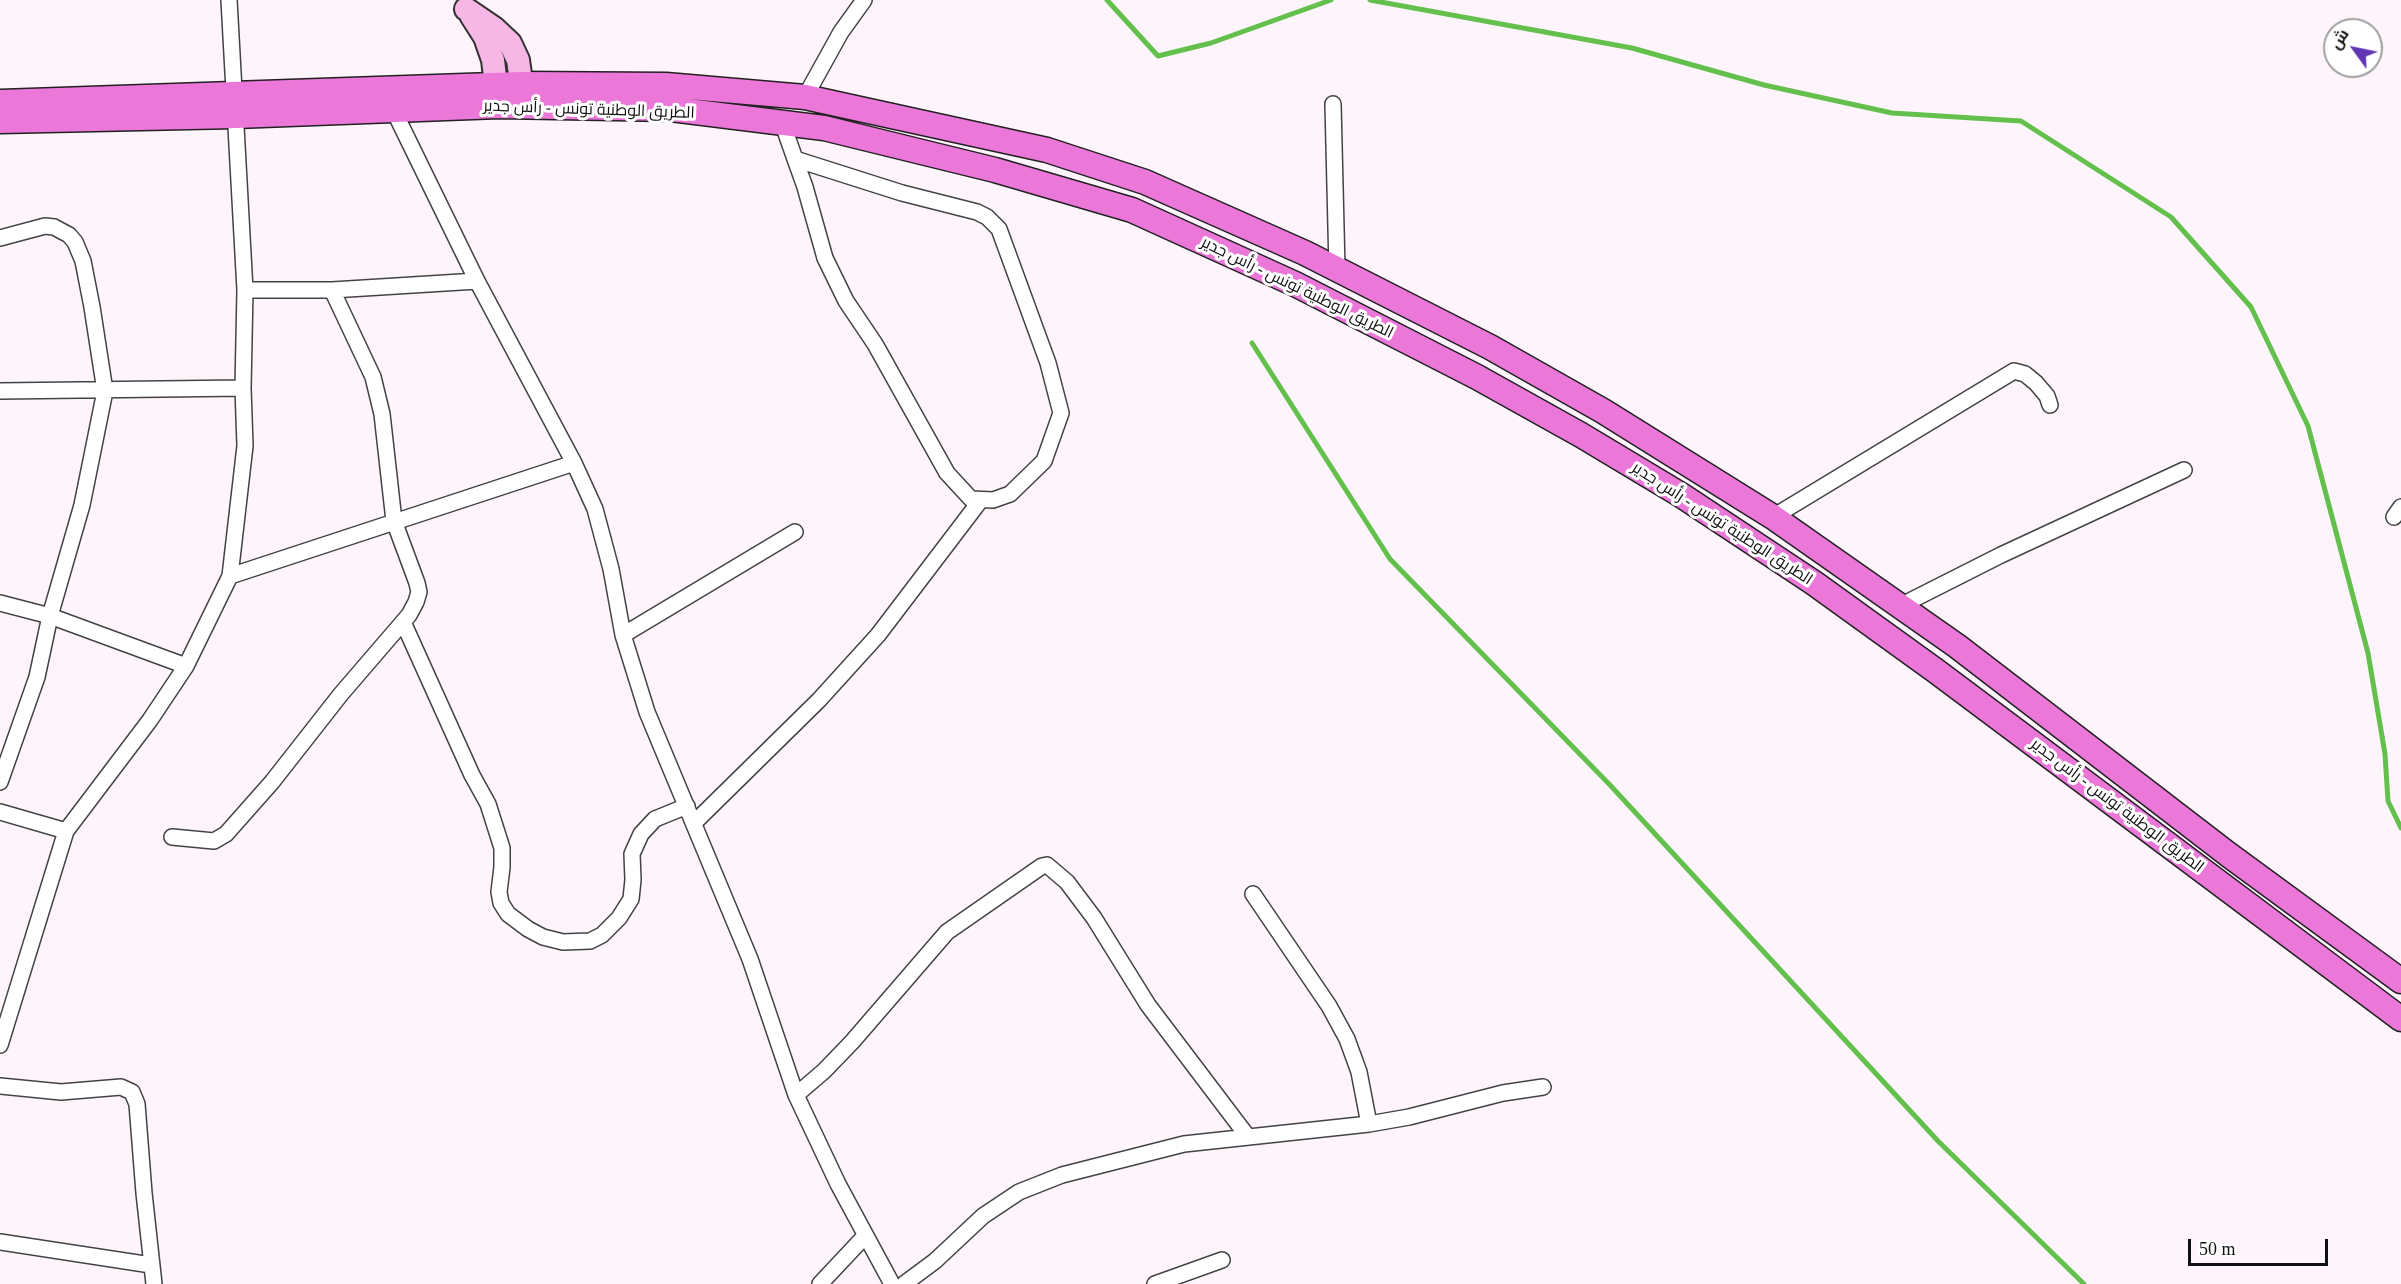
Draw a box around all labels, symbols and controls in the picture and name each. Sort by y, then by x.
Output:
north arrow [2323,18,2383,78]
text: ش [2326,26,2352,52]
street label: الطريق الوطنية تونس - رأس جدير [483,97,695,123]
street label: الطريق الوطنية تونس - رأس جدير [1198,233,1396,343]
street label: الطريق الوطنية تونس - رأس جدير [1628,458,1816,590]
street label: الطريق الوطنية تونس - رأس جدير [2027,735,2207,877]
scale bar [2191,1227,2330,1265]
text: 50 m [2199,1239,2236,1259]

